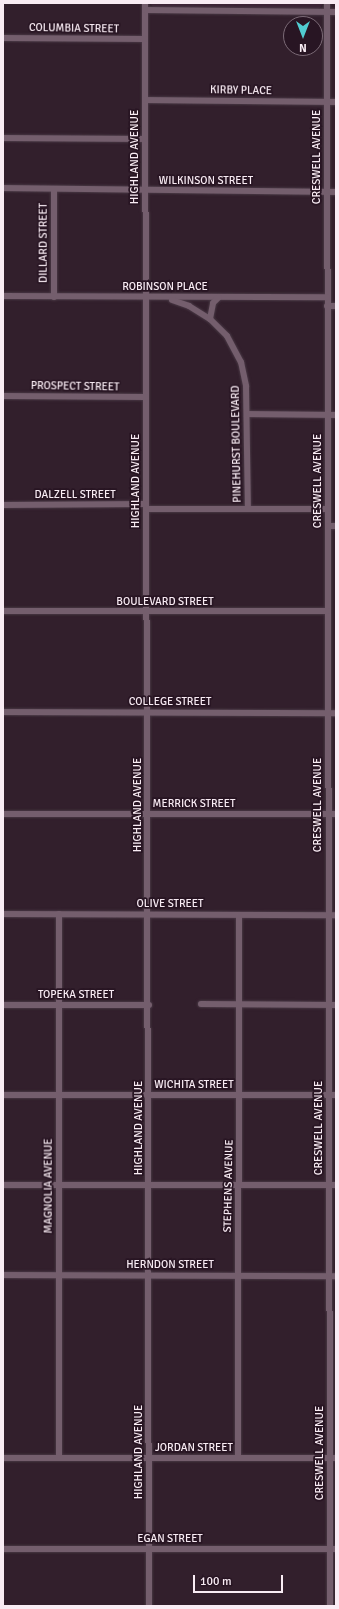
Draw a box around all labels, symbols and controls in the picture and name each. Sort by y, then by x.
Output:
north arrow [283,16,323,56]
street label: COLUMBIA STREET [29,22,119,36]
text: N [299,41,307,54]
street label: KIRBY PLACE [210,84,272,98]
street label: HIGHLAND AVENUE [128,110,142,204]
street label: CRESWELL AVENUE [310,110,324,204]
street label: WILKINSON STREET [159,174,253,188]
street label: DILLARD STREET [37,203,51,283]
street label: ROBINSON PLACE [122,280,208,294]
street label: PROSPECT STREET [31,380,119,394]
street label: PINEHURST BOULEVARD [229,385,245,503]
street label: HIGHLAND AVENUE [129,434,143,528]
street label: CRESWELL AVENUE [311,434,325,528]
street label: DALZELL STREET [34,488,116,502]
street label: BOULEVARD STREET [116,595,214,609]
street label: COLLEGE STREET [129,695,211,709]
street label: HIGHLAND AVENUE [131,758,145,852]
street label: CRESWELL AVENUE [311,758,325,852]
street label: MERRICK STREET [153,797,235,811]
street label: OLIVE STREET [137,897,203,911]
street label: TOPEKA STREET [38,988,114,1002]
street label: WICHITA STREET [154,1078,234,1092]
street label: HIGHLAND AVENUE [132,1081,146,1175]
street label: CRESWELL AVENUE [312,1081,326,1175]
street label: MAGNOLIA AVENUE [42,1138,56,1234]
street label: STEPHENS AVENUE [222,1139,236,1233]
street label: HERNDON STREET [126,1258,214,1272]
street label: HIGHLAND AVENUE [132,1405,146,1499]
street label: CRESWELL AVENUE [313,1406,327,1500]
street label: JORDAN STREET [155,1441,233,1455]
street label: EGAN STREET [137,1532,203,1546]
scale bar [195,1567,285,1593]
text: 100 m [200,1574,232,1589]

